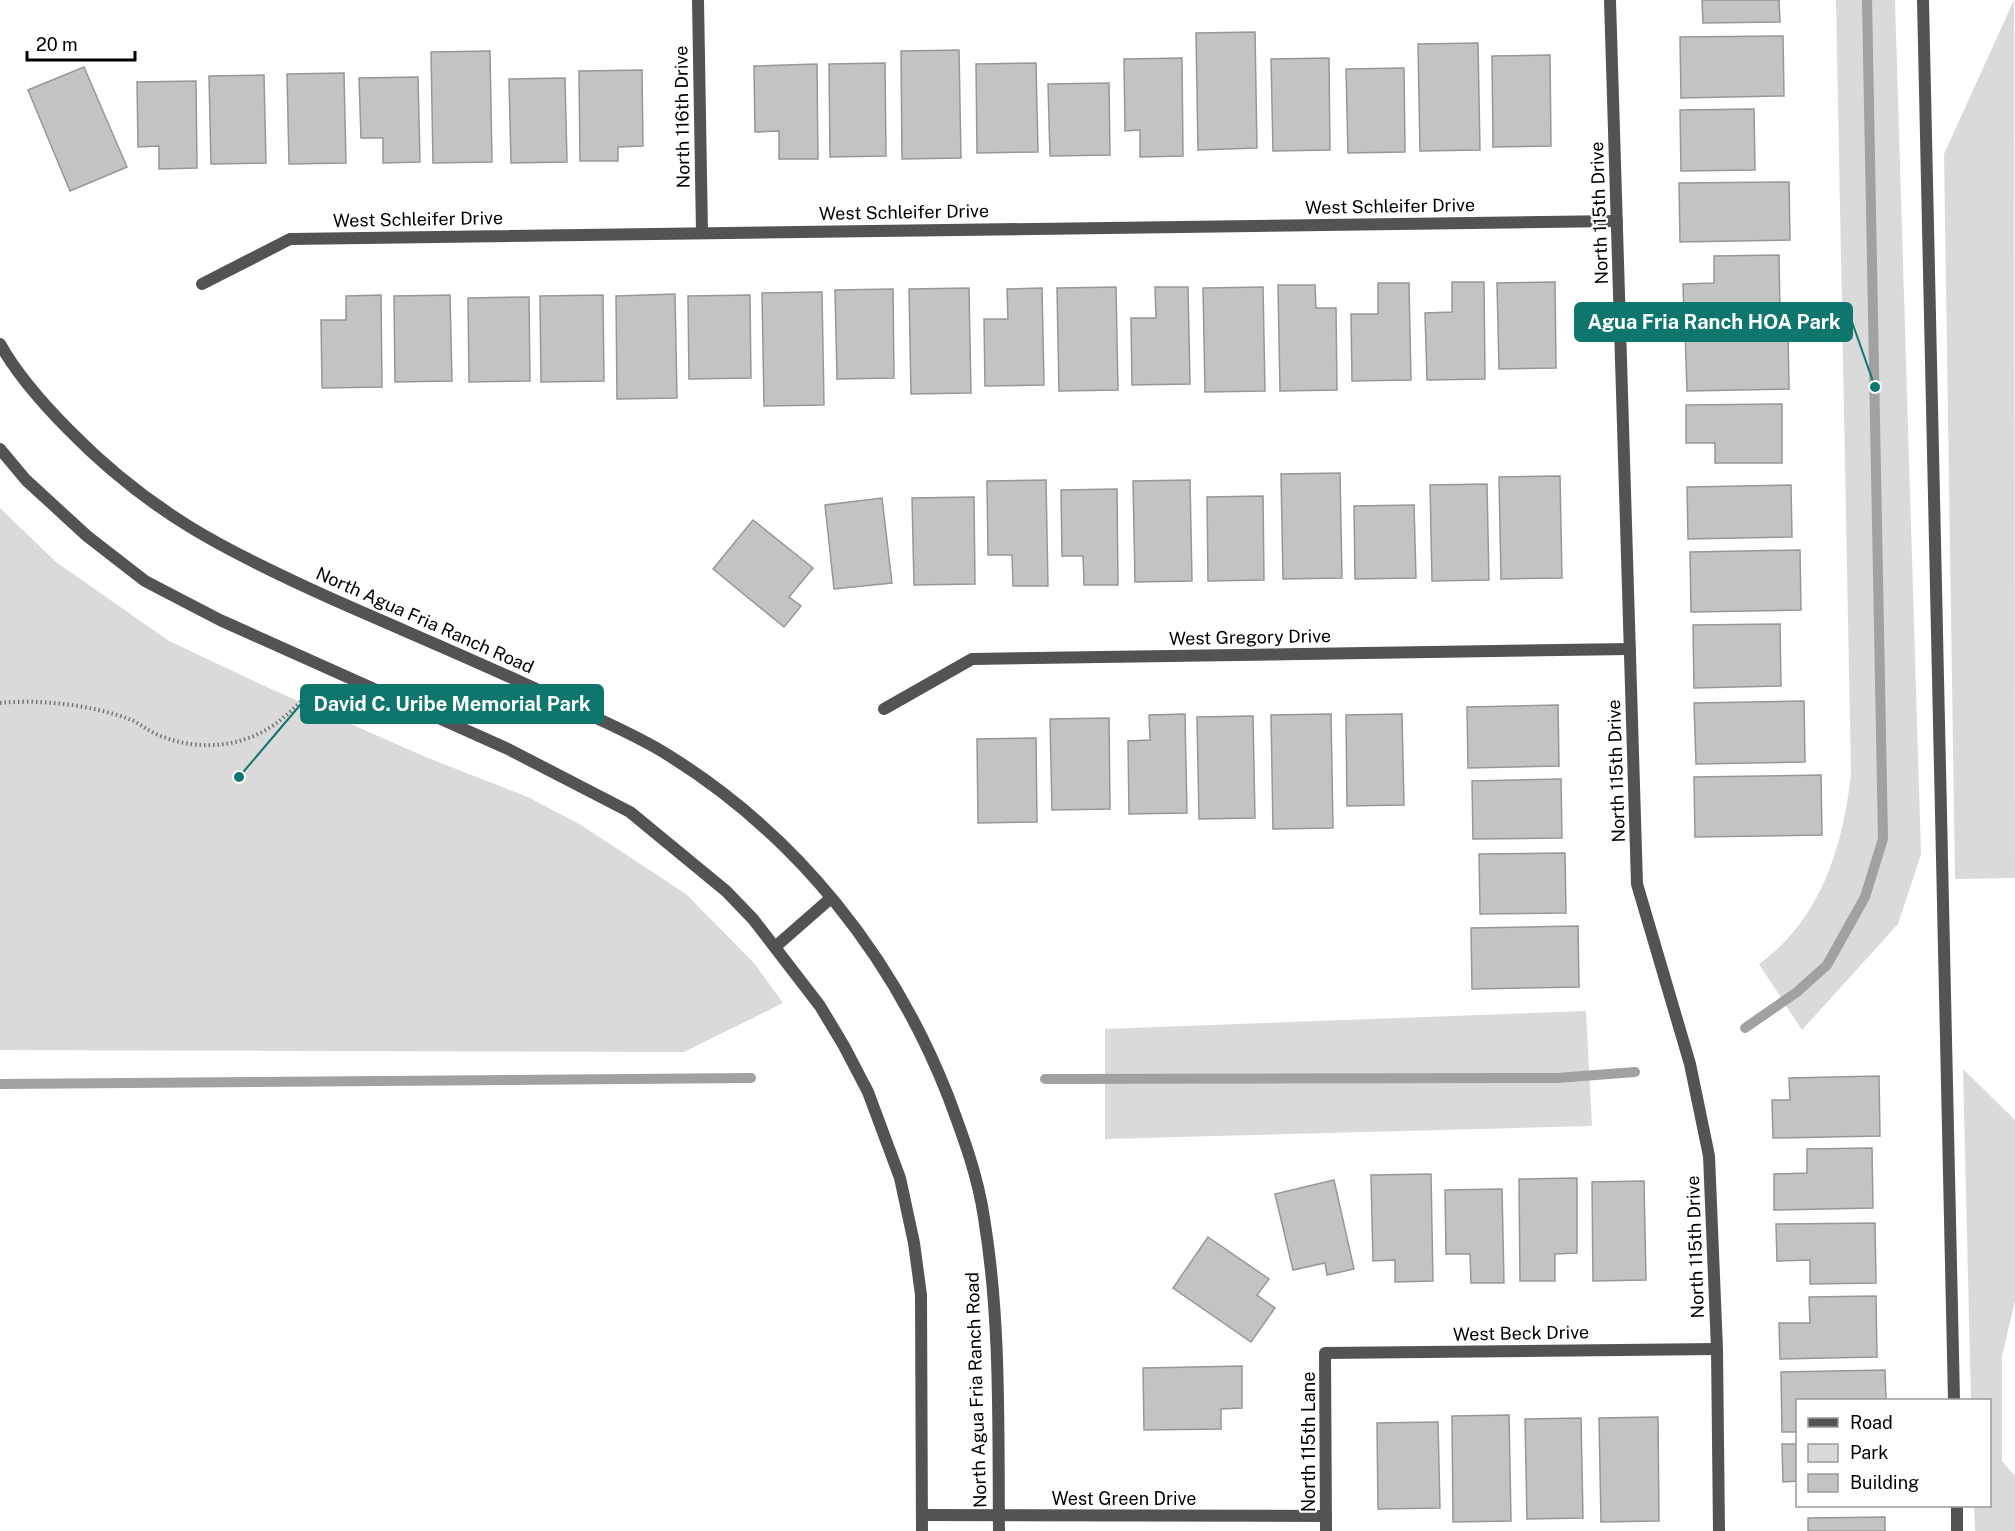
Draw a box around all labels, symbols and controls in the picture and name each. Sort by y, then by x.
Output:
scale bar [27,24,135,62]
text: 20 m [36,34,78,55]
street label: North 116th Drive [670,45,694,189]
street label: North 115th Drive [1586,141,1612,285]
street label: West Schleifer Drive [1305,194,1475,218]
street label: West Schleifer Drive [819,200,989,224]
street label: West Schleifer Drive [333,207,503,231]
callout: Agua Fria Ranch HOA Park [1575,303,1852,341]
text: Agua Fria Ranch HOA Park [1587,310,1841,334]
street label: North Agua Fria Ranch Road [313,562,537,678]
street label: West Gregory Drive [1169,625,1331,649]
callout: David C. Uribe Memorial Park [301,685,603,723]
text: David C. Uribe Memorial Park [313,692,591,716]
street label: North 115th Drive [1603,699,1629,843]
street label: North 115th Drive [1682,1175,1708,1319]
street label: North Agua Fria Ranch Road [961,1272,991,1508]
street label: West Beck Drive [1453,1321,1589,1345]
street label: North 115th Lane [1298,1372,1319,1512]
legend [1796,1399,1991,1507]
text: Road [1850,1412,1893,1433]
text: Park [1850,1442,1888,1463]
text: Building [1850,1472,1919,1493]
street label: West Green Drive [1051,1488,1197,1509]

